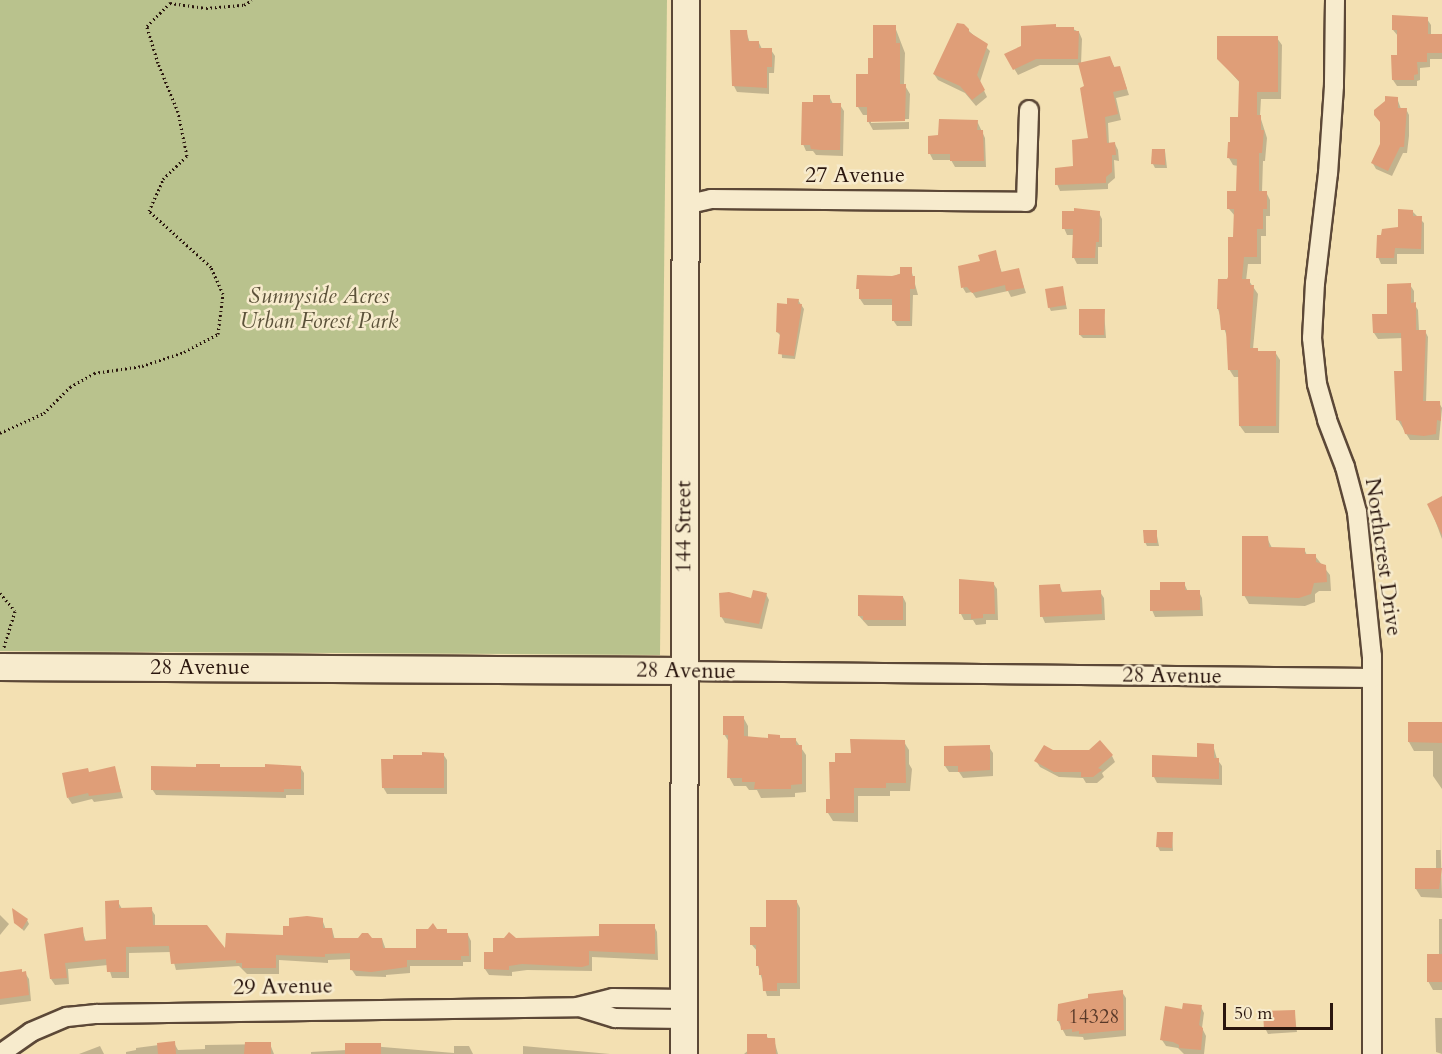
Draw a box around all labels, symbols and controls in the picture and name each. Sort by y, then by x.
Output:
street label: 27 Avenue [805,163,905,189]
park label: Sunnyside Acres Urban Forest Park [239,283,399,334]
street label: Northcrest Drive [1359,476,1407,638]
street label: 144 Street [671,481,697,573]
street label: 28 Avenue [150,655,250,681]
street label: 28 Avenue [636,657,736,685]
street label: 28 Avenue [1122,662,1222,690]
street label: 29 Avenue [233,973,333,1001]
scale bar [1226,991,1336,1029]
text: 50 m [1234,1001,1273,1026]
house number: 14328 [1068,1004,1120,1028]

